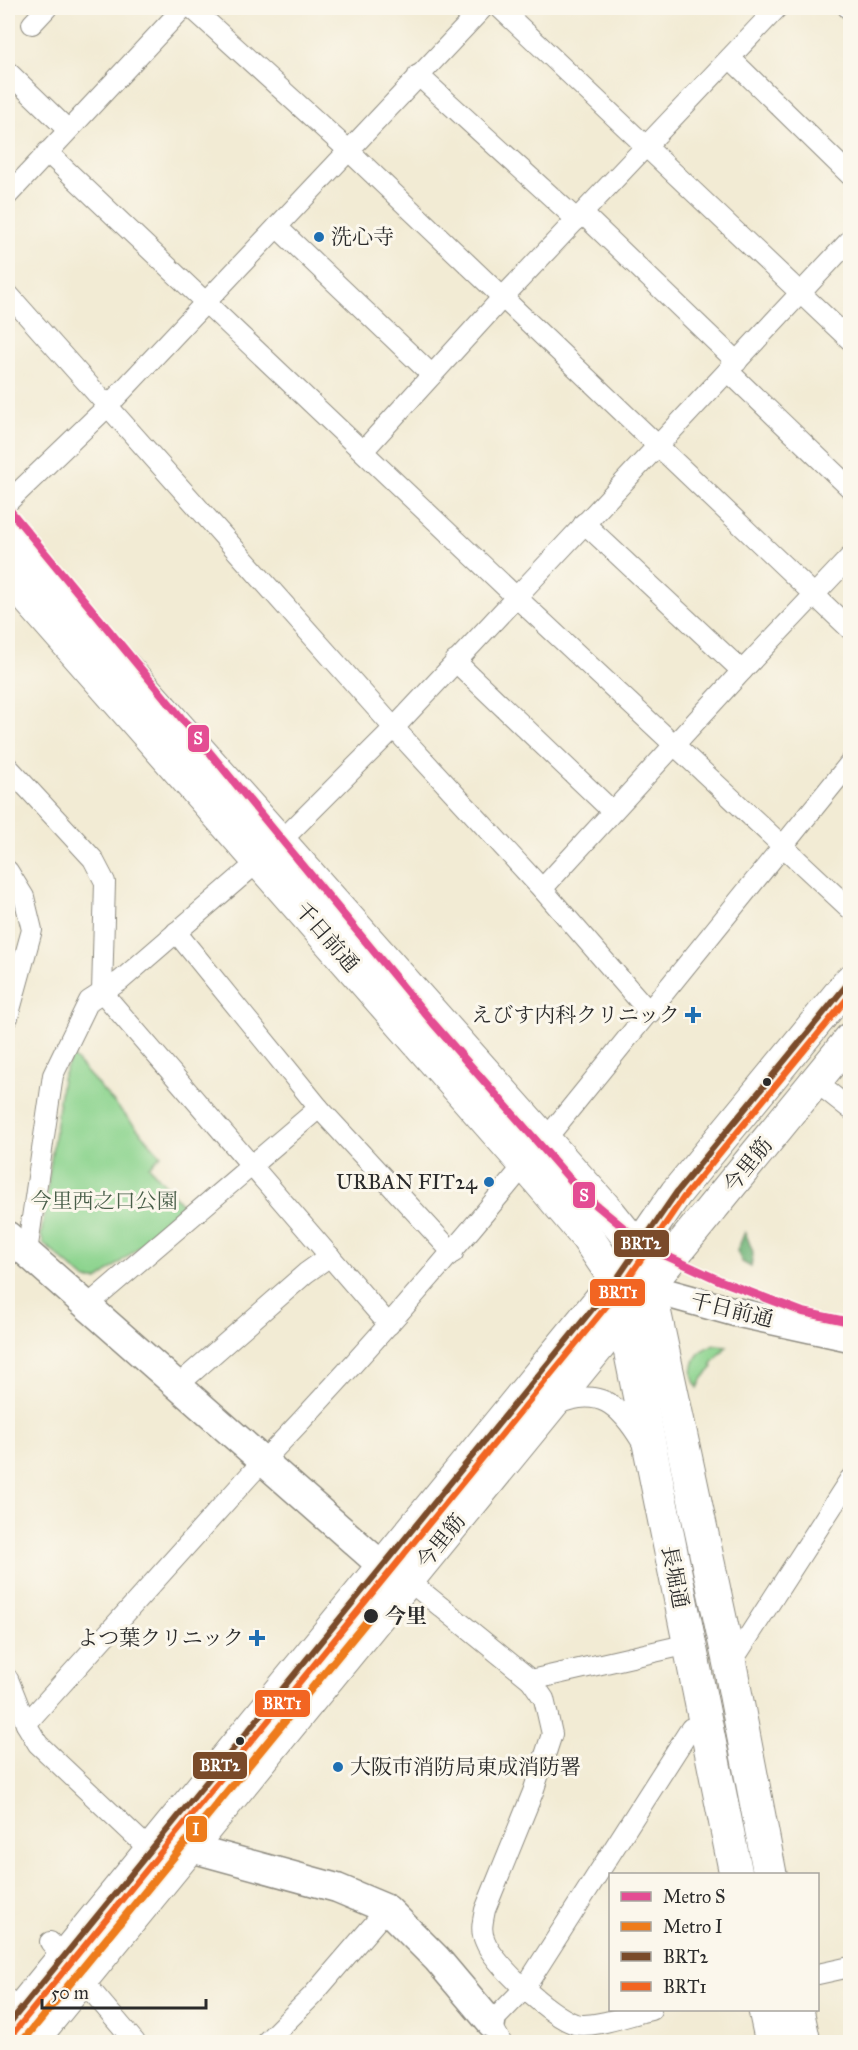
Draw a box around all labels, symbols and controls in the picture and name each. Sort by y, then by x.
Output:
place label: 洗心寺 [331,224,394,250]
marker: 洗心寺 [312,230,326,244]
line badge: S [187,724,210,753]
text: S [193,729,203,748]
street label: 千日前通 [290,897,364,977]
place label: えびす内科クリニック [471,1002,680,1028]
marker: えびす内科クリニック [684,1006,702,1024]
unlabelled marker [761,1076,773,1088]
street label: 今里筋 [718,1132,778,1198]
place label: URBAN FIT24 [336,1169,478,1195]
marker: URBAN FIT24 [482,1175,496,1189]
line badge: S [572,1181,596,1209]
text: S [579,1186,589,1205]
park label: 今里西之口公園 [31,1188,178,1214]
line badge: BRT2 [613,1229,670,1258]
text: BRT2 [621,1234,662,1253]
line badge: BRT1 [589,1278,646,1307]
text: BRT1 [599,1283,638,1302]
street label: 千日前通 [688,1287,776,1333]
street label: 今里筋 [411,1508,471,1574]
street label: 長堀通 [656,1544,694,1610]
place label: 今里 [385,1603,427,1629]
marker: 今里 [362,1607,380,1625]
place label: よつ葉クリニック [77,1625,244,1651]
marker: よつ葉クリニック [248,1629,266,1647]
line badge: BRT1 [254,1689,311,1718]
text: BRT1 [263,1694,302,1713]
unlabelled marker [234,1735,246,1747]
line badge: BRT2 [192,1751,248,1780]
place label: 大阪市消防局東成消防署 [350,1754,581,1780]
text: BRT2 [200,1756,241,1775]
marker: 大阪市消防局東成消防署 [331,1760,345,1774]
line badge: I [185,1815,208,1843]
text: I [193,1820,200,1839]
legend [609,1873,819,2011]
text: Metro S [663,1886,725,1908]
text: Metro I [663,1916,723,1938]
text: BRT2 [663,1946,709,1968]
scale bar [42,1972,206,2010]
text: BRT1 [663,1976,707,1998]
text: 50 m [51,1982,89,2004]

